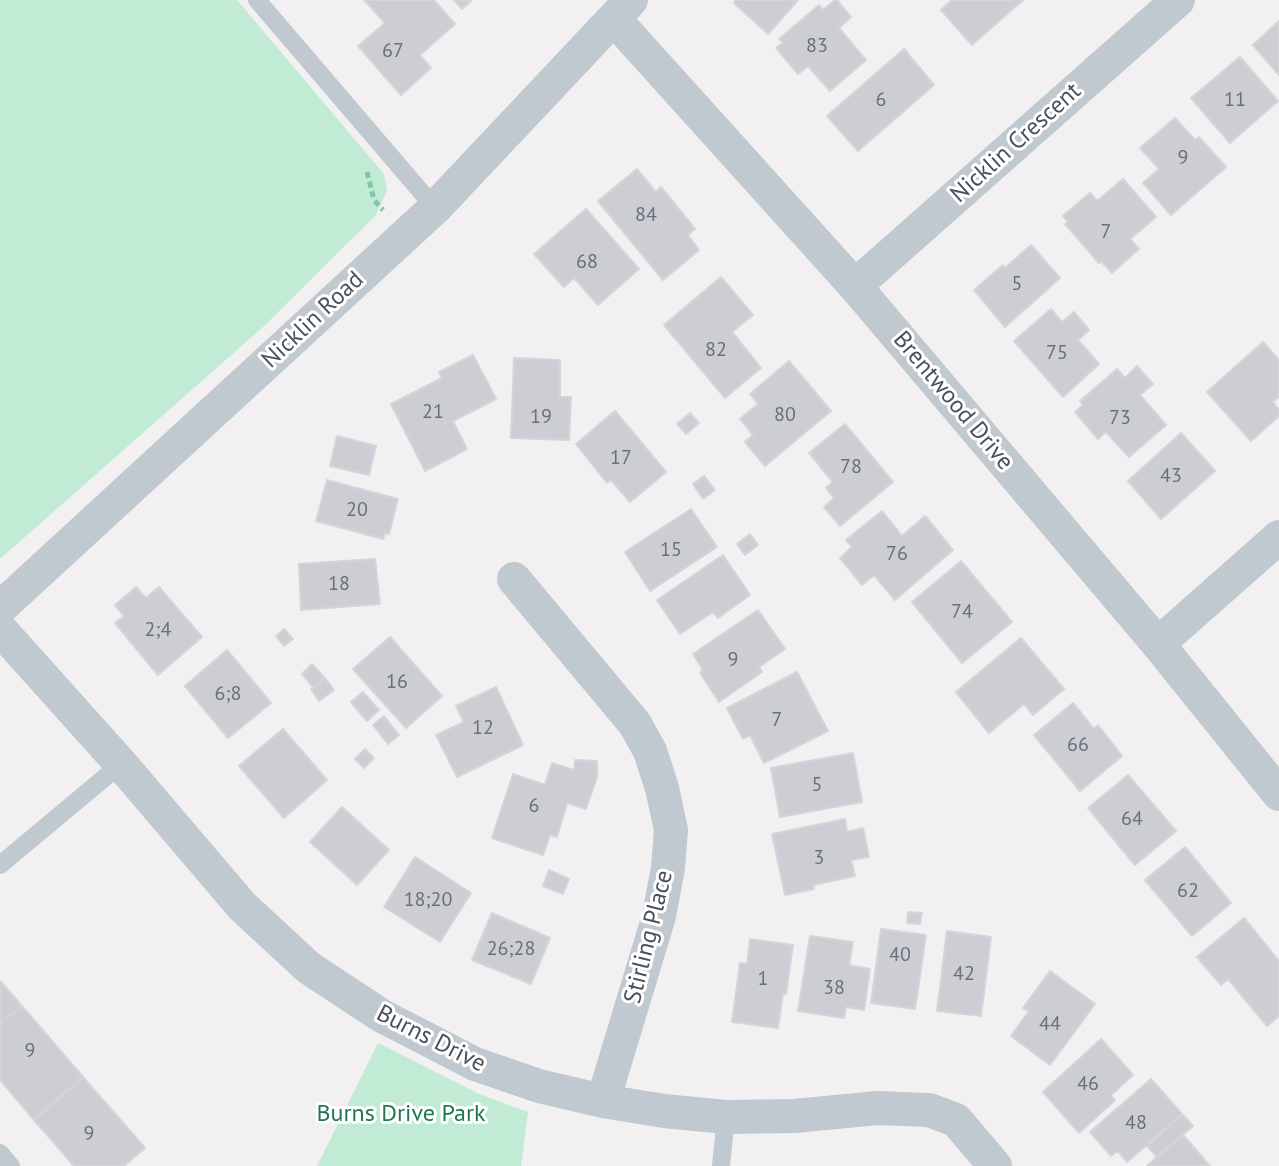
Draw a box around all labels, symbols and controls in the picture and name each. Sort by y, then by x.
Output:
house number: 83 [806,34,828,58]
house number: 67 [382,39,404,63]
street label: Nicklin Crescent [945,77,1087,209]
house number: 6 [876,88,886,112]
house number: 11 [1224,88,1246,112]
house number: 9 [1178,146,1188,170]
house number: 84 [635,203,657,227]
house number: 7 [1101,220,1111,244]
house number: 68 [576,250,598,274]
street label: Nicklin Road [256,266,370,374]
house number: 5 [1012,272,1022,296]
street label: Brentwood Drive [887,326,1019,476]
house number: 82 [705,338,727,362]
house number: 75 [1046,341,1068,365]
house number: 21 [422,400,444,424]
house number: 80 [774,403,796,427]
house number: 19 [530,405,552,429]
house number: 73 [1109,406,1131,430]
house number: 17 [610,446,632,470]
house number: 78 [840,455,862,479]
house number: 43 [1160,464,1182,488]
house number: 20 [346,498,368,522]
house number: 15 [660,538,682,562]
house number: 76 [886,542,908,566]
house number: 18 [328,572,350,596]
house number: 74 [951,600,973,624]
house number: 2;4 [145,618,171,642]
house number: 9 [728,648,738,672]
house number: 16 [386,670,408,694]
house number: 6;8 [215,682,241,706]
house number: 7 [772,708,782,732]
house number: 12 [472,716,494,740]
house number: 66 [1067,733,1089,757]
house number: 5 [812,773,822,797]
house number: 6 [529,794,539,818]
house number: 64 [1121,807,1143,831]
house number: 3 [814,846,824,870]
street label: Stirling Place [619,867,679,1007]
house number: 62 [1177,879,1199,903]
house number: 18;20 [404,888,452,912]
house number: 26;28 [487,937,535,961]
house number: 40 [889,943,911,967]
house number: 42 [953,962,975,986]
house number: 1 [758,967,768,991]
house number: 38 [823,976,845,1000]
street label: Burns Drive [372,999,490,1079]
house number: 44 [1039,1012,1061,1036]
house number: 9 [25,1039,35,1063]
house number: 46 [1077,1072,1099,1096]
park label: Burns Drive Park [316,1100,486,1128]
house number: 48 [1125,1111,1147,1135]
house number: 9 [84,1122,94,1146]

